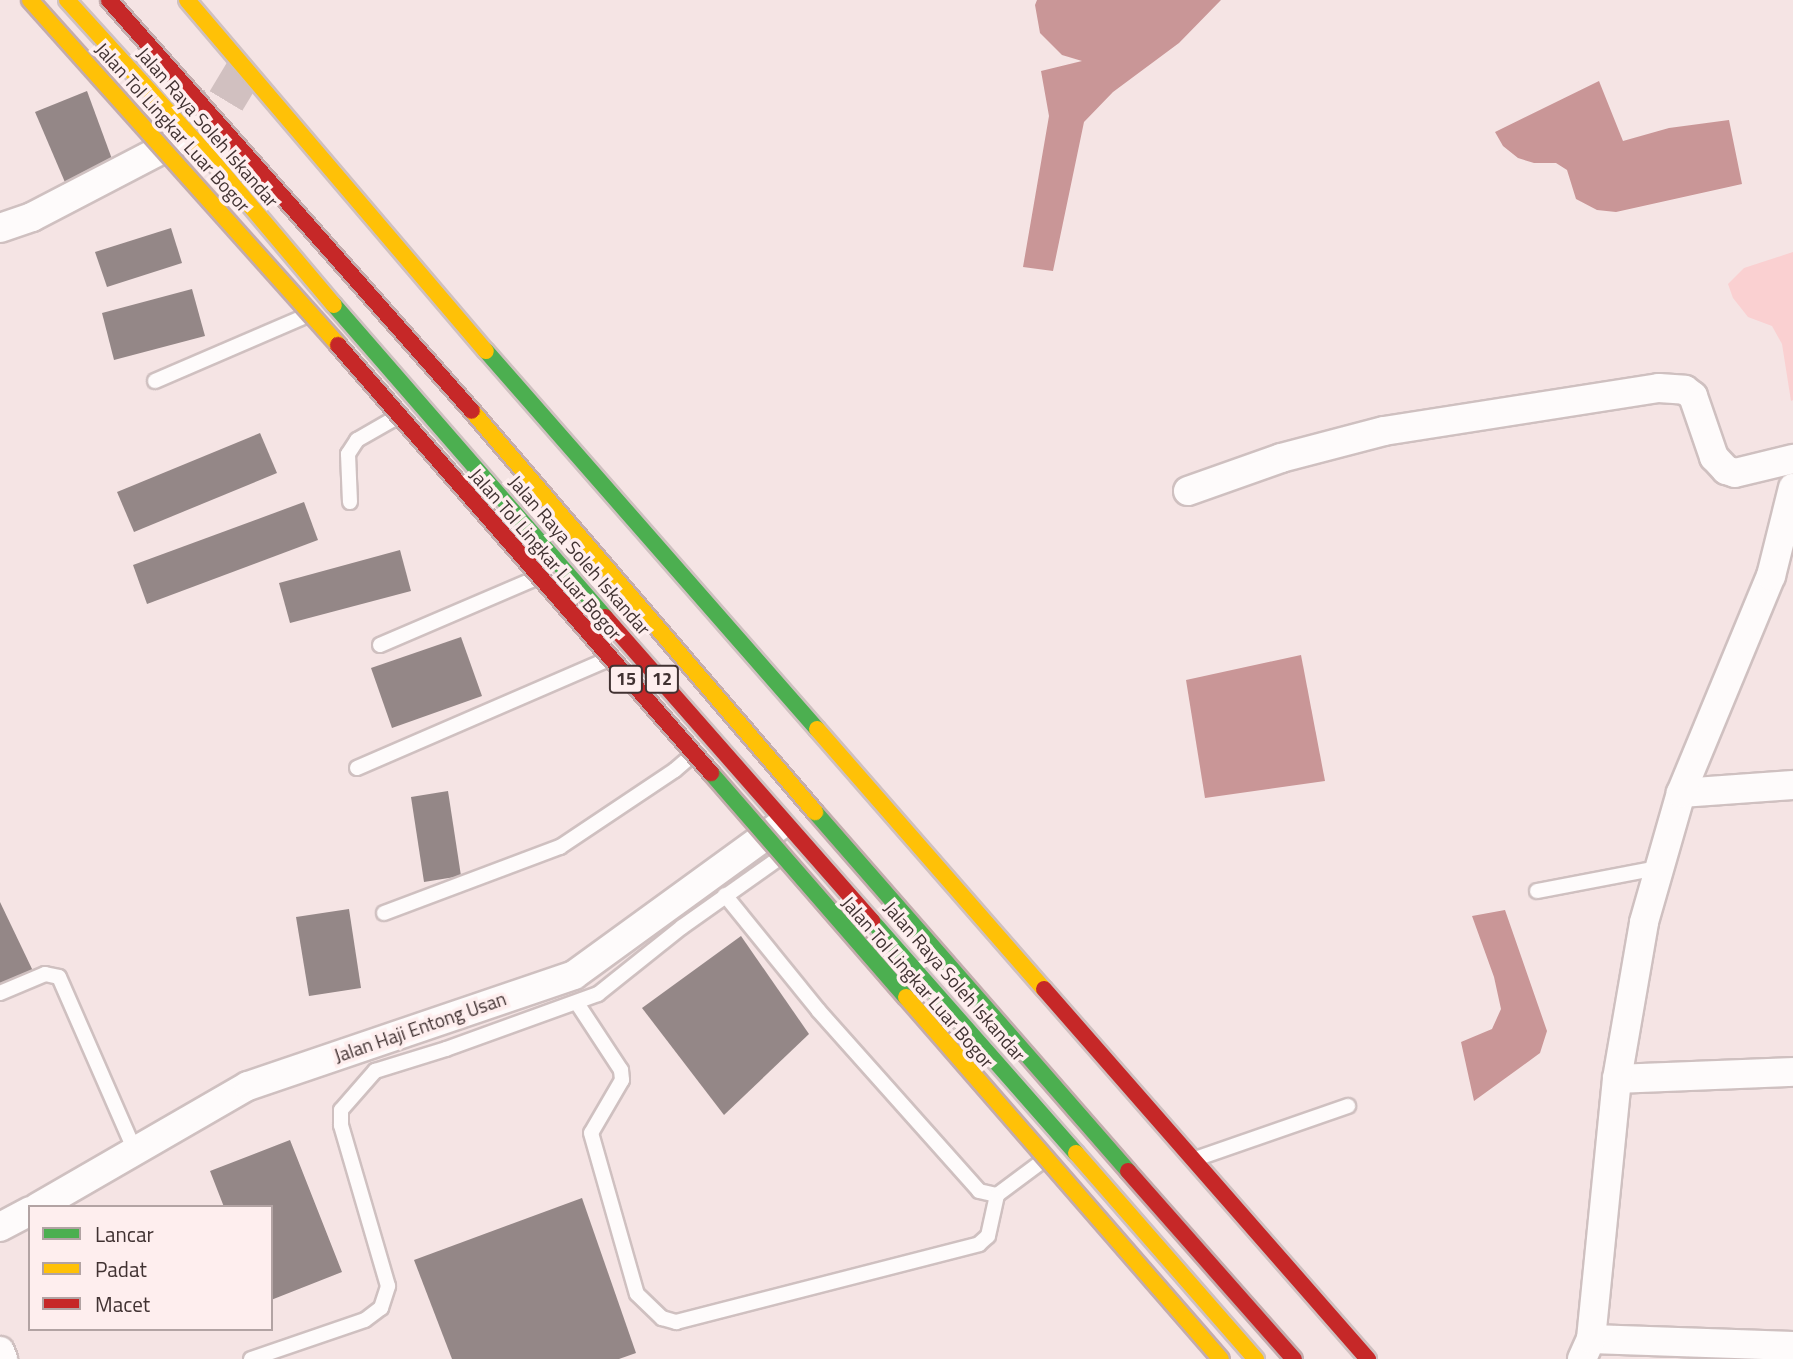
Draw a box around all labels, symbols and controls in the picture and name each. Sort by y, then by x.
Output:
street label: Jalan Tol Lingkar Luar Bogor [91,38,255,216]
street label: Jalan Raya Soleh Iskandar [132,42,284,212]
street label: Jalan Tol Lingkar Luar Bogor [465,463,627,645]
street label: Jalan Raya Soleh Iskandar [504,470,656,640]
road number: 15 [608,664,644,694]
road number: 12 [644,664,680,694]
street label: Jalan Tol Lingkar Luar Bogor [837,891,999,1073]
street label: Jalan Raya Soleh Iskandar [879,896,1031,1066]
street label: Jalan Haji Entong Usan [331,987,509,1067]
legend [28,1205,273,1331]
text: Lancar [95,1218,154,1250]
text: Padat [95,1253,147,1285]
text: Macet [95,1288,150,1320]

